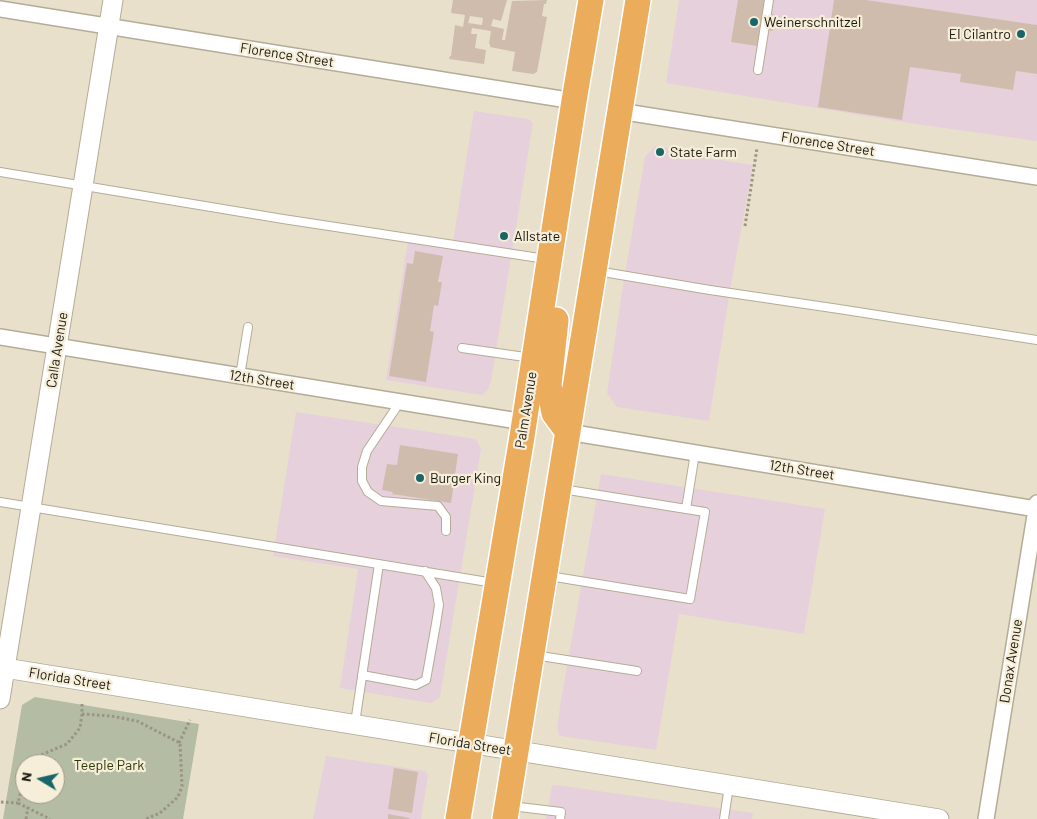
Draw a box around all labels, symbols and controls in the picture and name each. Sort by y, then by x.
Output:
place label: Weinerschnitzel [764,14,861,30]
marker: Weinerschnitzel [748,16,760,28]
place label: El Cilantro [949,26,1011,42]
marker: El Cilantro [1015,28,1027,40]
street label: Florence Street [239,39,335,71]
street label: Florence Street [780,128,876,160]
place label: State Farm [670,144,737,160]
marker: State Farm [654,146,666,158]
place label: Allstate [514,228,560,244]
marker: Allstate [498,230,510,242]
street label: Calla Avenue [43,311,71,389]
street label: 12th Street [228,367,296,393]
street label: Palm Avenue [512,370,540,450]
street label: 12th Street [768,457,836,483]
place label: Burger King [430,470,501,486]
marker: Burger King [414,472,426,484]
street label: Donax Avenue [996,618,1026,704]
street label: Florida Street [28,664,112,694]
street label: Florida Street [428,729,512,759]
north arrow [15,754,65,804]
park label: Teeple Park [74,757,144,773]
text: N [17,771,35,783]

